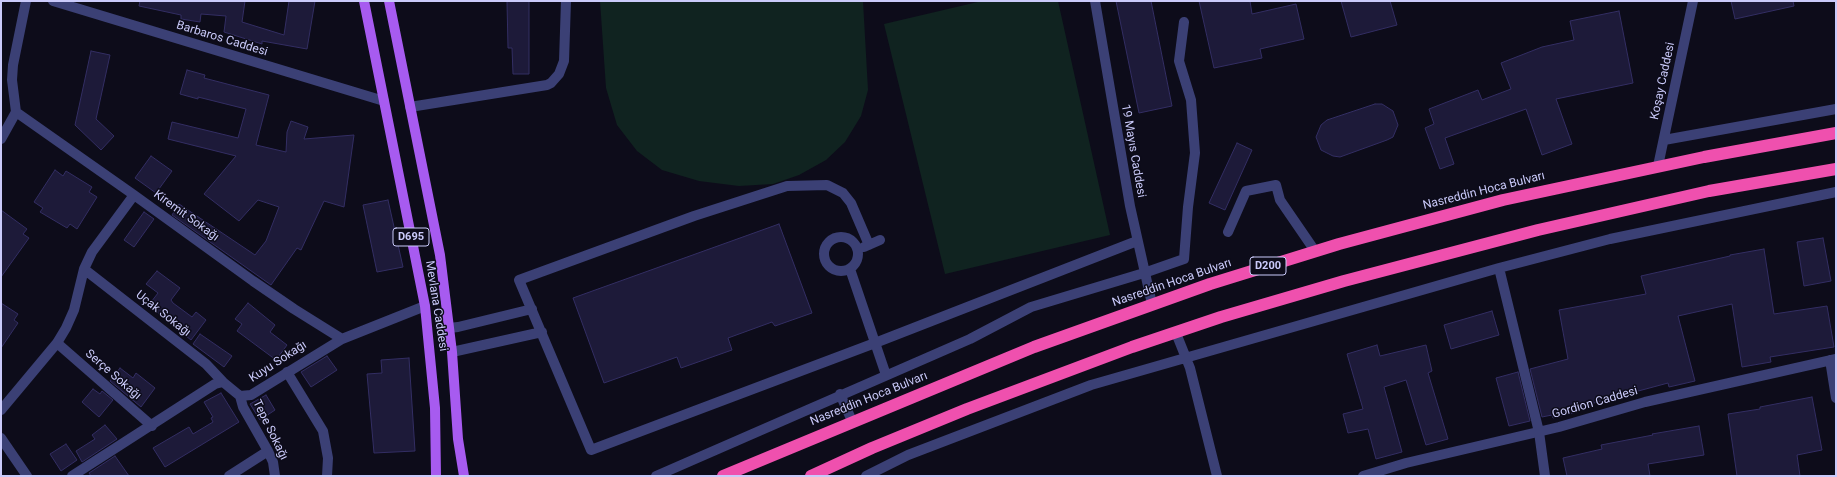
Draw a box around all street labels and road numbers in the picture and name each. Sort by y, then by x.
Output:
street label: Barbaros Caddesi [175,18,269,60]
street label: Koşay Caddesi [1648,41,1678,121]
street label: 19 Mayıs Caddesi [1118,103,1148,199]
street label: Nasreddin Hoca Bulvarı [1422,169,1546,213]
street label: Kiremit Sokağı [150,187,222,245]
road number: D695 [393,228,429,246]
street label: Nasreddin Hoca Bulvarı [1110,256,1234,310]
road number: D200 [1250,257,1286,275]
street label: Mevlana Caddesi [422,260,450,352]
street label: Uçak Sokağı [133,288,193,340]
street label: Kuyu Sokağı [247,338,309,386]
street label: Serçe Sokağı [82,347,144,403]
street label: Nasreddin Hoca Bulvarı [808,369,930,429]
street label: Gordion Caddesi [1551,384,1639,422]
street label: Tepe Sokağı [249,397,291,463]

